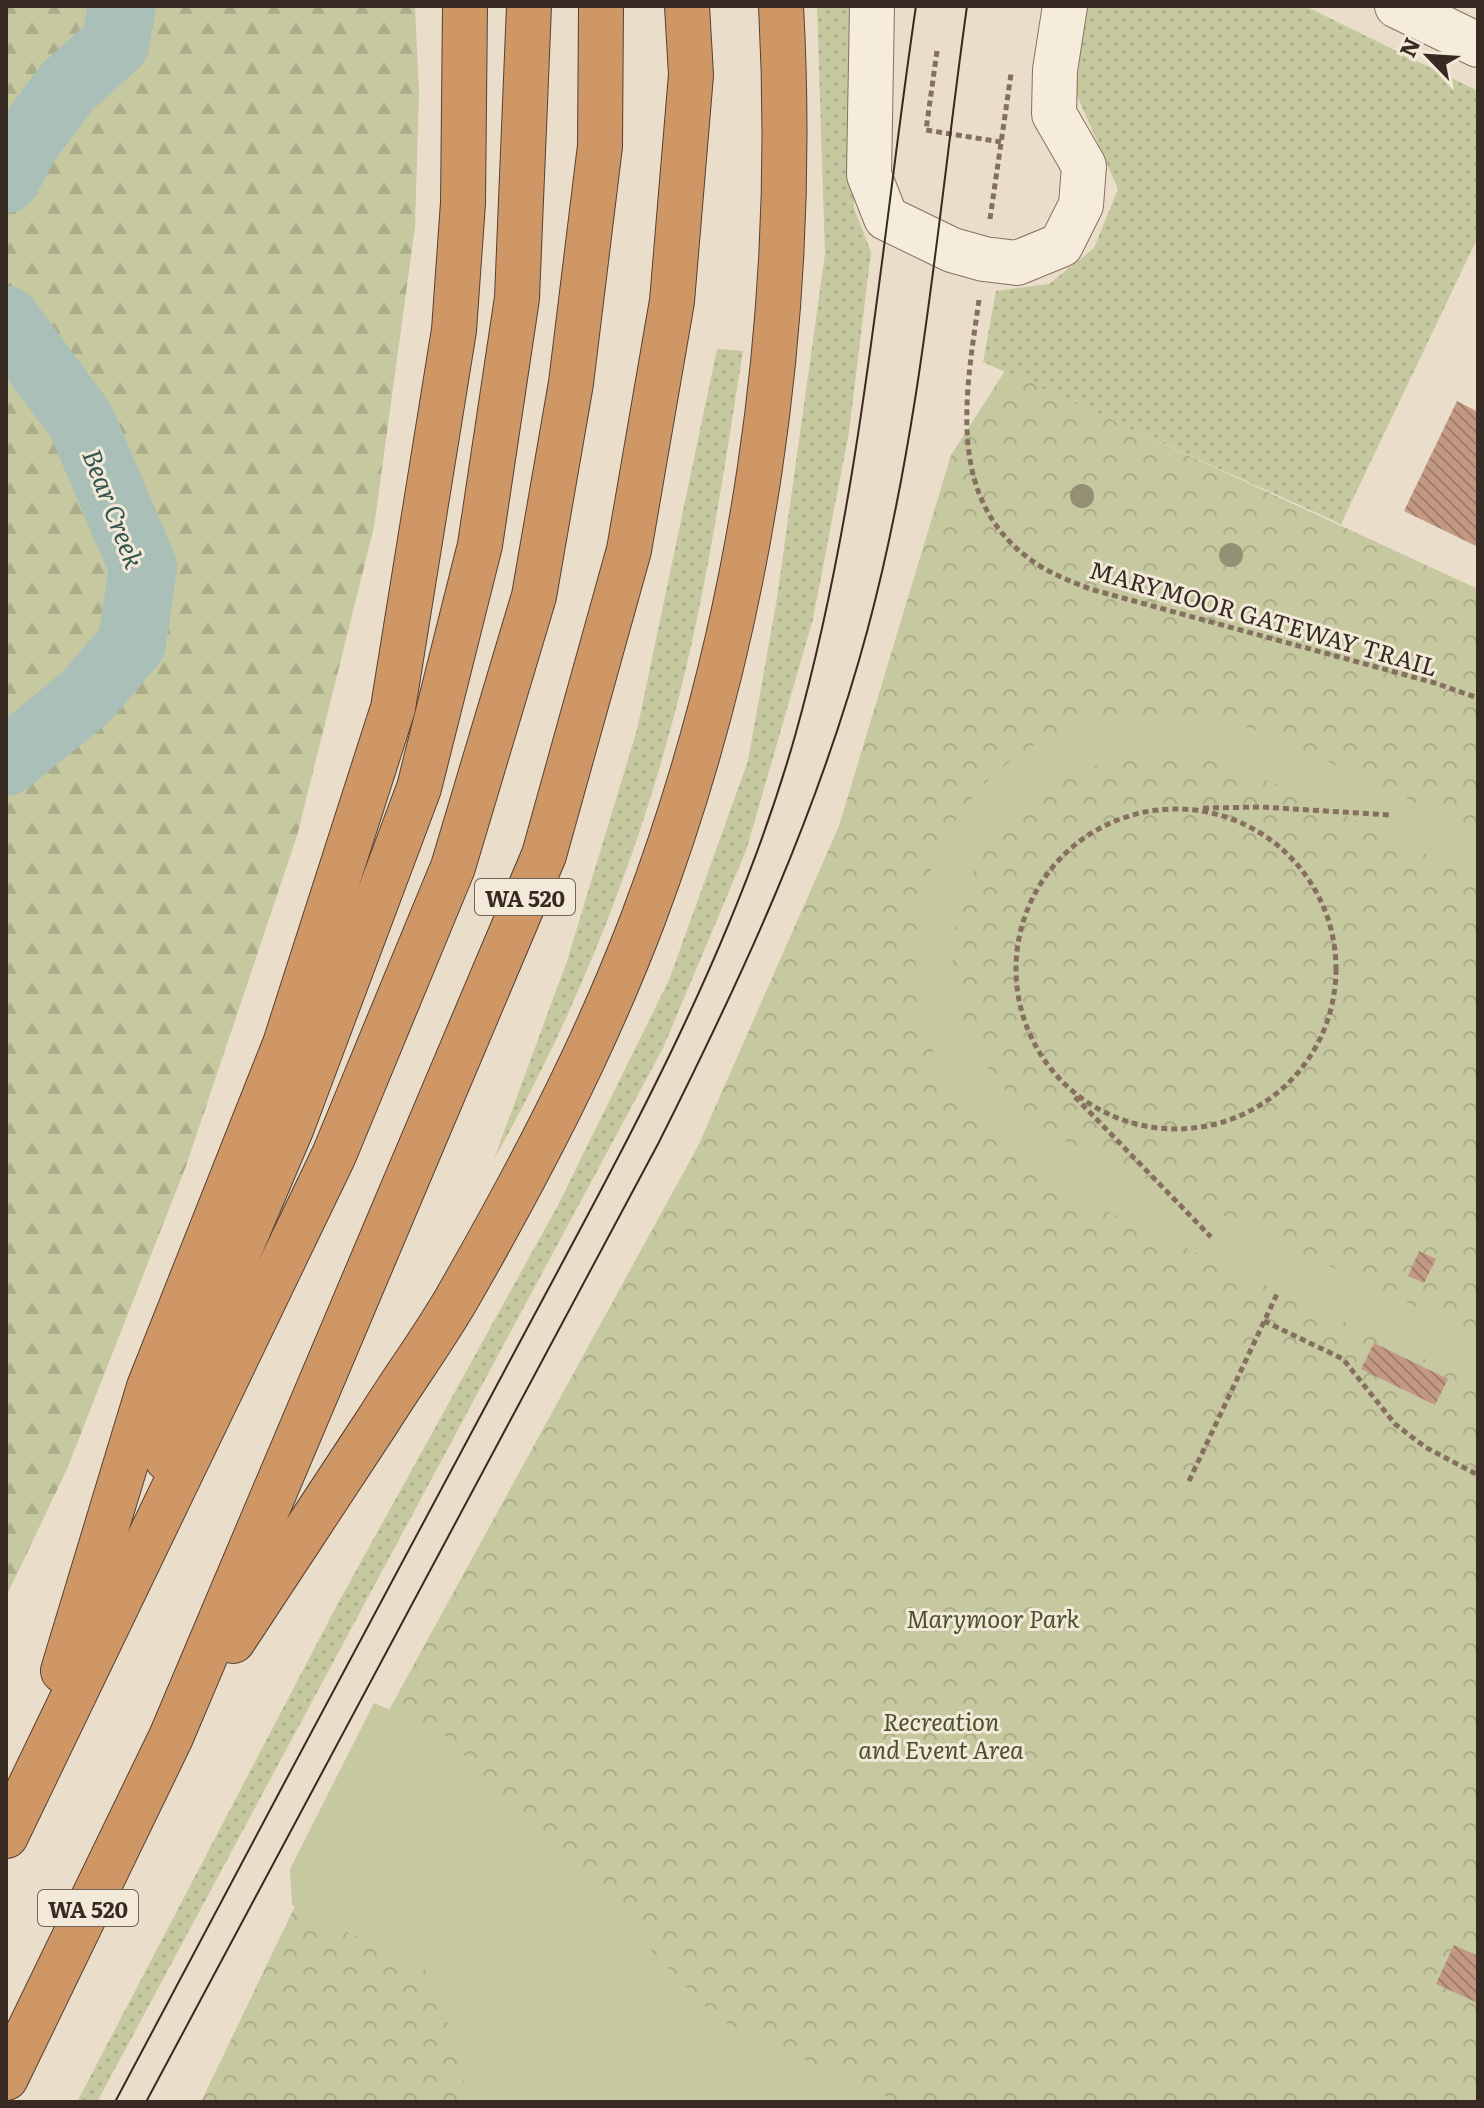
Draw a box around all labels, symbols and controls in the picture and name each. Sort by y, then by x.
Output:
north arrow [1388,16,1468,96]
text: N [1390,32,1427,62]
water label: Bear Creek [74,443,156,574]
street label: MARYMOOR GATEWAY TRAIL [1086,550,1442,684]
road number: WA 520 [475,879,575,915]
park label: Marymoor Park [906,1600,1081,1635]
park label: Recreation and Event Area [858,1703,1024,1766]
road number: WA 520 [38,1890,138,1926]

